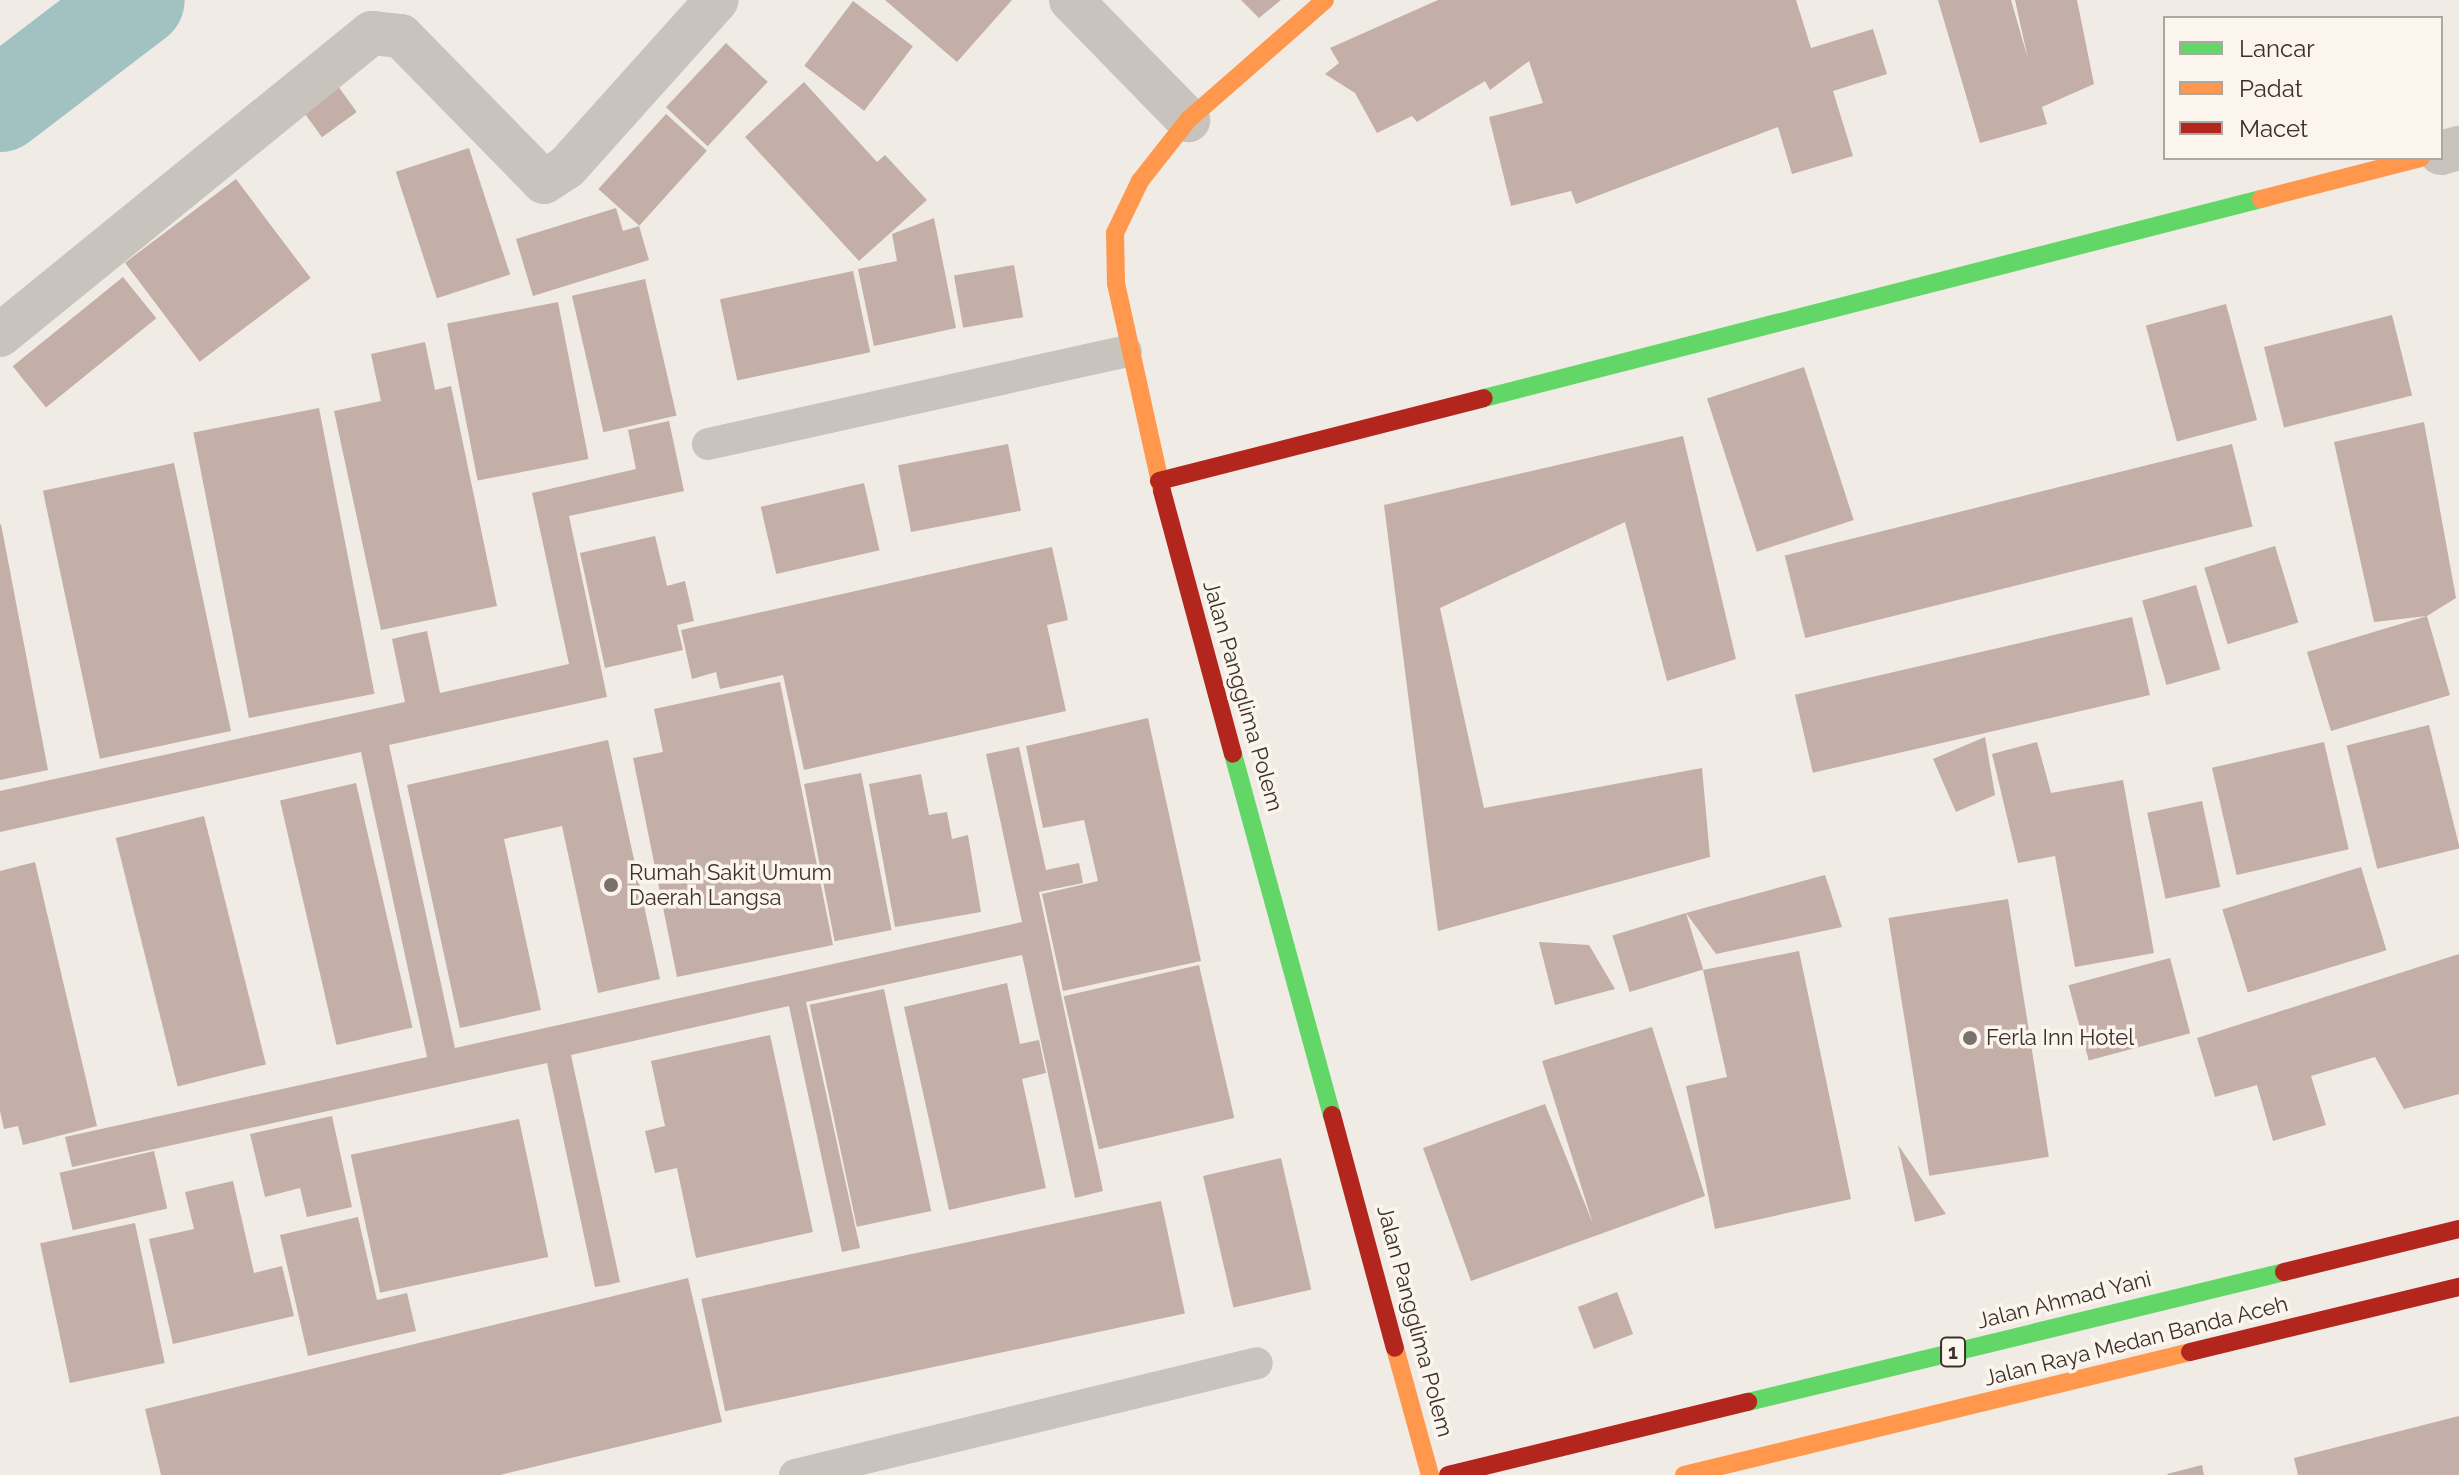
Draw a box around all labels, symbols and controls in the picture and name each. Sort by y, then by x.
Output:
legend [2163,16,2443,160]
text: Lancar [2239,34,2315,63]
text: Padat [2239,74,2303,103]
text: Macet [2239,114,2308,143]
street label: Jalan Pangglima Polem [1197,578,1289,814]
place label: Rumah Sakit Umum Daerah Langsa [629,859,832,910]
marker: Rumah Sakit Umum Daerah Langsa [600,874,622,896]
place label: Ferla Inn Hotel [1986,1025,2134,1051]
marker: Ferla Inn Hotel [1961,1029,1979,1047]
street label: Jalan Pangglima Polem [1371,1202,1459,1440]
street label: Jalan Ahmad Yani [1974,1265,2154,1335]
street label: Jalan Raya Medan Banda Aceh [1981,1290,2291,1392]
road number: 1 [1939,1336,1967,1368]

